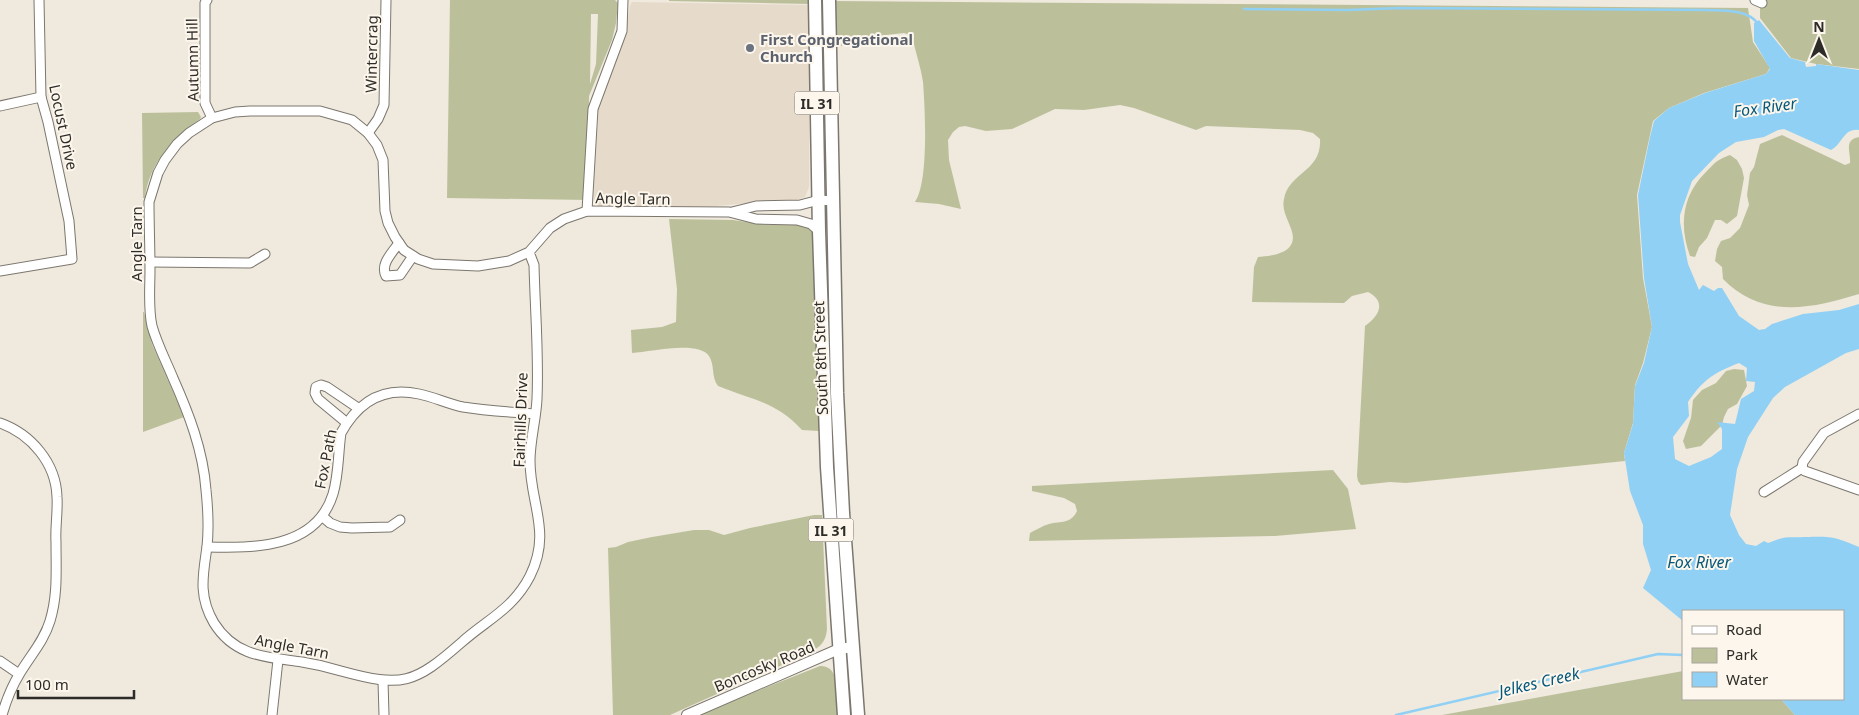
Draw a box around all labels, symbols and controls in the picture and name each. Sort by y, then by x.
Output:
street label: Wintercrag [360,15,382,93]
north arrow [1794,15,1844,65]
text: N [1813,17,1825,36]
street label: Autumn Hill [181,18,203,102]
place label: First Congregational Church [760,29,913,66]
marker: First Congregational Church [744,42,756,54]
street label: Locust Drive [45,82,83,172]
road number: IL 31 [794,92,840,115]
water label: Fox River [1732,92,1799,122]
street label: Angle Tarn [595,187,671,209]
street label: Angle Tarn [126,206,146,282]
street label: South 8th Street [808,300,832,415]
street label: Fairhills Drive [508,372,532,468]
street label: Fox Path [309,427,341,491]
road number: IL 31 [808,518,854,542]
water label: Fox River [1667,551,1731,573]
legend [1682,610,1844,700]
text: Road [1726,619,1762,639]
street label: Angle Tarn [253,629,331,663]
street label: Boncosky Road [711,636,817,696]
text: Park [1726,644,1758,664]
water label: Jelkes Creek [1493,662,1583,703]
scale bar [18,668,134,700]
text: Water [1726,669,1768,689]
text: 100 m [25,674,69,694]

